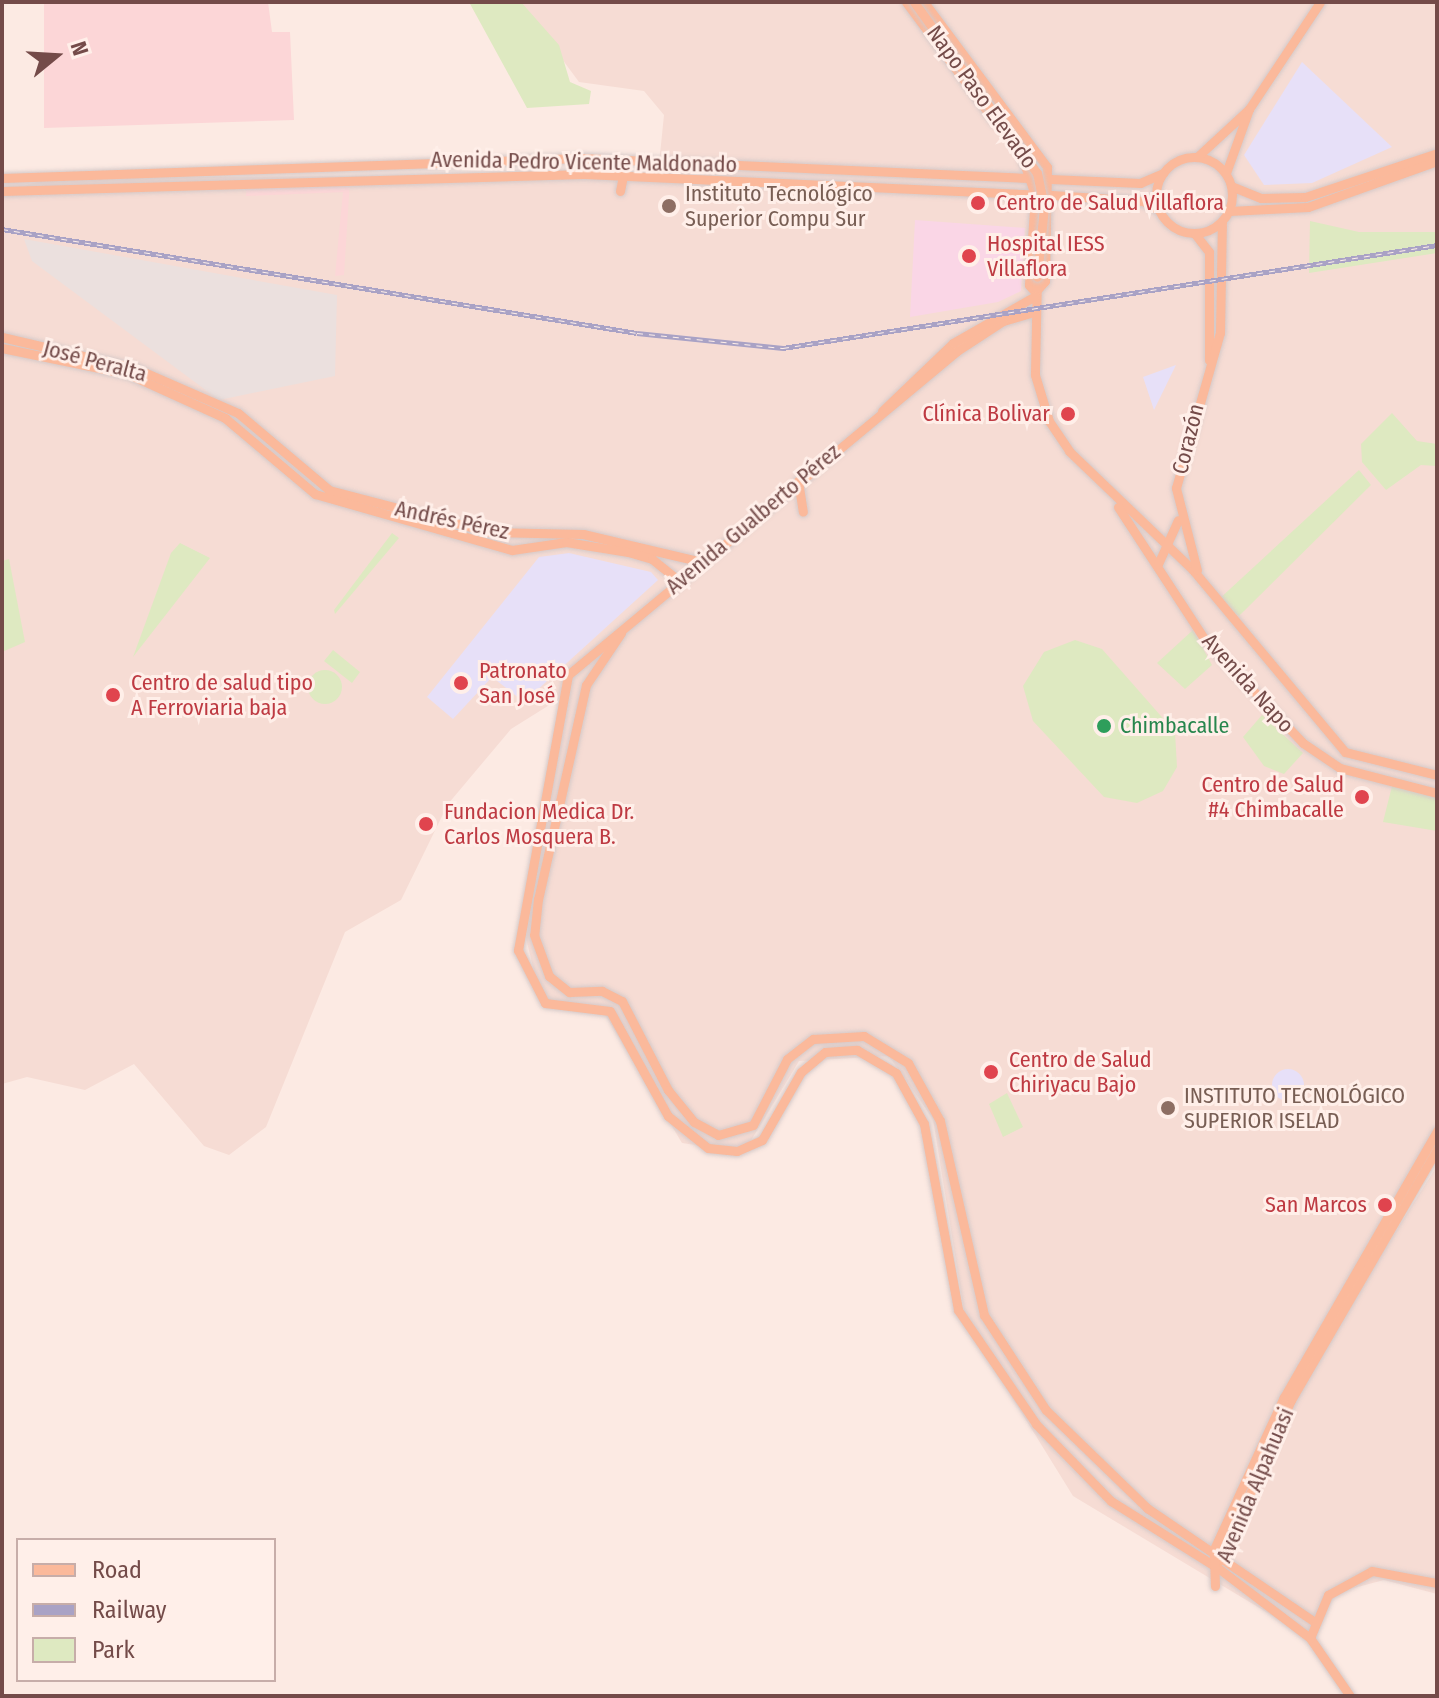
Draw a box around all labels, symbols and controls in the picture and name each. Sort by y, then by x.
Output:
north arrow [16,16,96,96]
street label: Napo Paso Elevado [921,20,1043,174]
text: N [64,38,94,59]
street label: Avenida Pedro Vicente Maldonado [431,146,737,178]
place label: Instituto Tecnológico Superior Compu Sur [685,180,873,232]
place label: Centro de Salud Villaflora [996,190,1224,216]
marker: Centro de Salud Villaflora [967,192,989,214]
marker: Instituto Tecnológico Superior Compu Sur [660,197,678,215]
place label: Hospital IESS Villaflora [987,230,1105,282]
marker: Hospital IESS Villaflora [958,245,980,267]
street label: José Peralta [40,335,150,387]
place label: Clínica Bolivar [923,401,1050,427]
street label: Corazón [1167,401,1209,477]
marker: Clínica Bolivar [1057,403,1079,425]
street label: Avenida Gualberto Pérez [660,438,846,600]
street label: Andrés Pérez [393,495,511,545]
street label: Avenida Napo [1197,628,1299,738]
place label: Patronato San José [479,657,567,708]
place label: Centro de salud tipo A Ferroviaria baja [131,669,313,720]
marker: Patronato San José [450,672,472,694]
marker: Centro de salud tipo A Ferroviaria baja [102,684,124,706]
place label: Chimbacalle [1120,713,1229,739]
marker: Chimbacalle [1095,717,1113,735]
place label: Centro de Salud #4 Chimbacalle [1201,771,1344,822]
marker: Centro de Salud #4 Chimbacalle [1351,786,1373,808]
place label: Fundacion Medica Dr. Carlos Mosquera B. [444,798,634,850]
marker: Fundacion Medica Dr. Carlos Mosquera B. [415,813,437,835]
place label: Centro de Salud Chiriyacu Bajo [1009,1046,1152,1098]
marker: Centro de Salud Chiriyacu Bajo [980,1061,1002,1083]
place label: INSTITUTO TECNOLÓGICO SUPERIOR ISELAD [1184,1082,1405,1134]
marker: INSTITUTO TECNOLÓGICO SUPERIOR ISELAD [1159,1099,1177,1117]
place label: San Marcos [1265,1192,1367,1218]
marker: San Marcos [1374,1194,1396,1216]
street label: Avenida Alpahuasi [1211,1404,1299,1566]
legend [16,1538,276,1682]
text: Road [92,1556,142,1584]
text: Railway [92,1596,167,1624]
text: Park [92,1636,135,1664]

